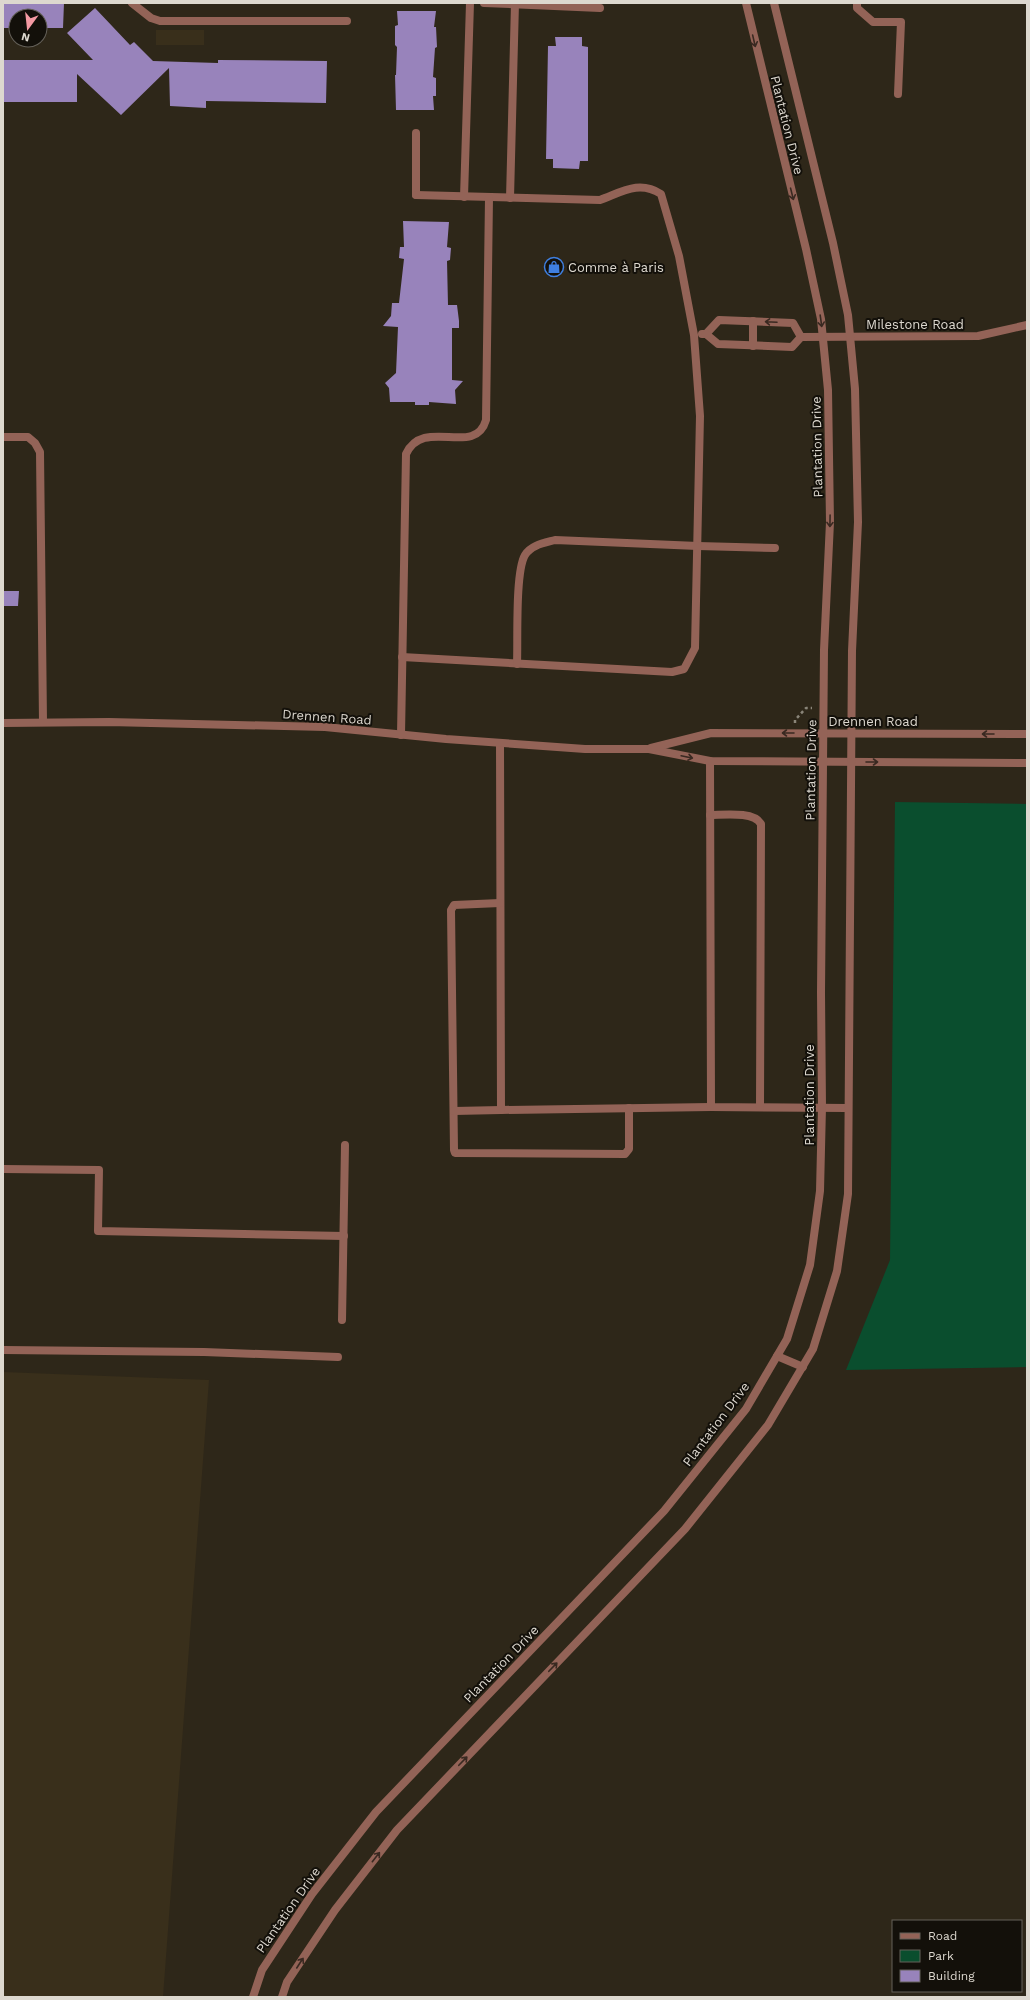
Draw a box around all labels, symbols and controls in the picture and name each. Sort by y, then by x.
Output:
north arrow [8,8,48,48]
text: N [20,30,31,45]
one-way arrow [751,34,759,47]
street label: Plantation Drive [767,74,807,176]
one-way arrow [789,188,797,201]
shop icon: Comme à Paris [543,256,565,278]
place label: Comme à Paris [568,260,664,275]
one-way arrow [817,314,825,327]
street label: Milestone Road [866,317,964,332]
one-way arrow [764,319,777,326]
street label: Plantation Drive [809,396,825,498]
one-way arrow [826,514,834,527]
street label: Drennen Road [282,706,372,728]
street label: Drennen Road [828,714,918,729]
street label: Plantation Drive [803,719,819,821]
one-way arrow [782,729,795,737]
one-way arrow [982,730,995,738]
one-way arrow [680,753,693,761]
one-way arrow [865,758,878,766]
street label: Plantation Drive [802,1044,817,1146]
street label: Plantation Drive [680,1379,752,1469]
street label: Plantation Drive [460,1622,542,1706]
one-way arrow [548,1662,558,1672]
one-way arrow [458,1756,468,1766]
one-way arrow [371,1852,380,1863]
street label: Plantation Drive [253,1864,323,1956]
legend [892,1920,1022,1992]
text: Road [928,1929,957,1943]
text: Park [928,1949,954,1963]
one-way arrow [296,1958,304,1969]
text: Building [928,1969,975,1983]

